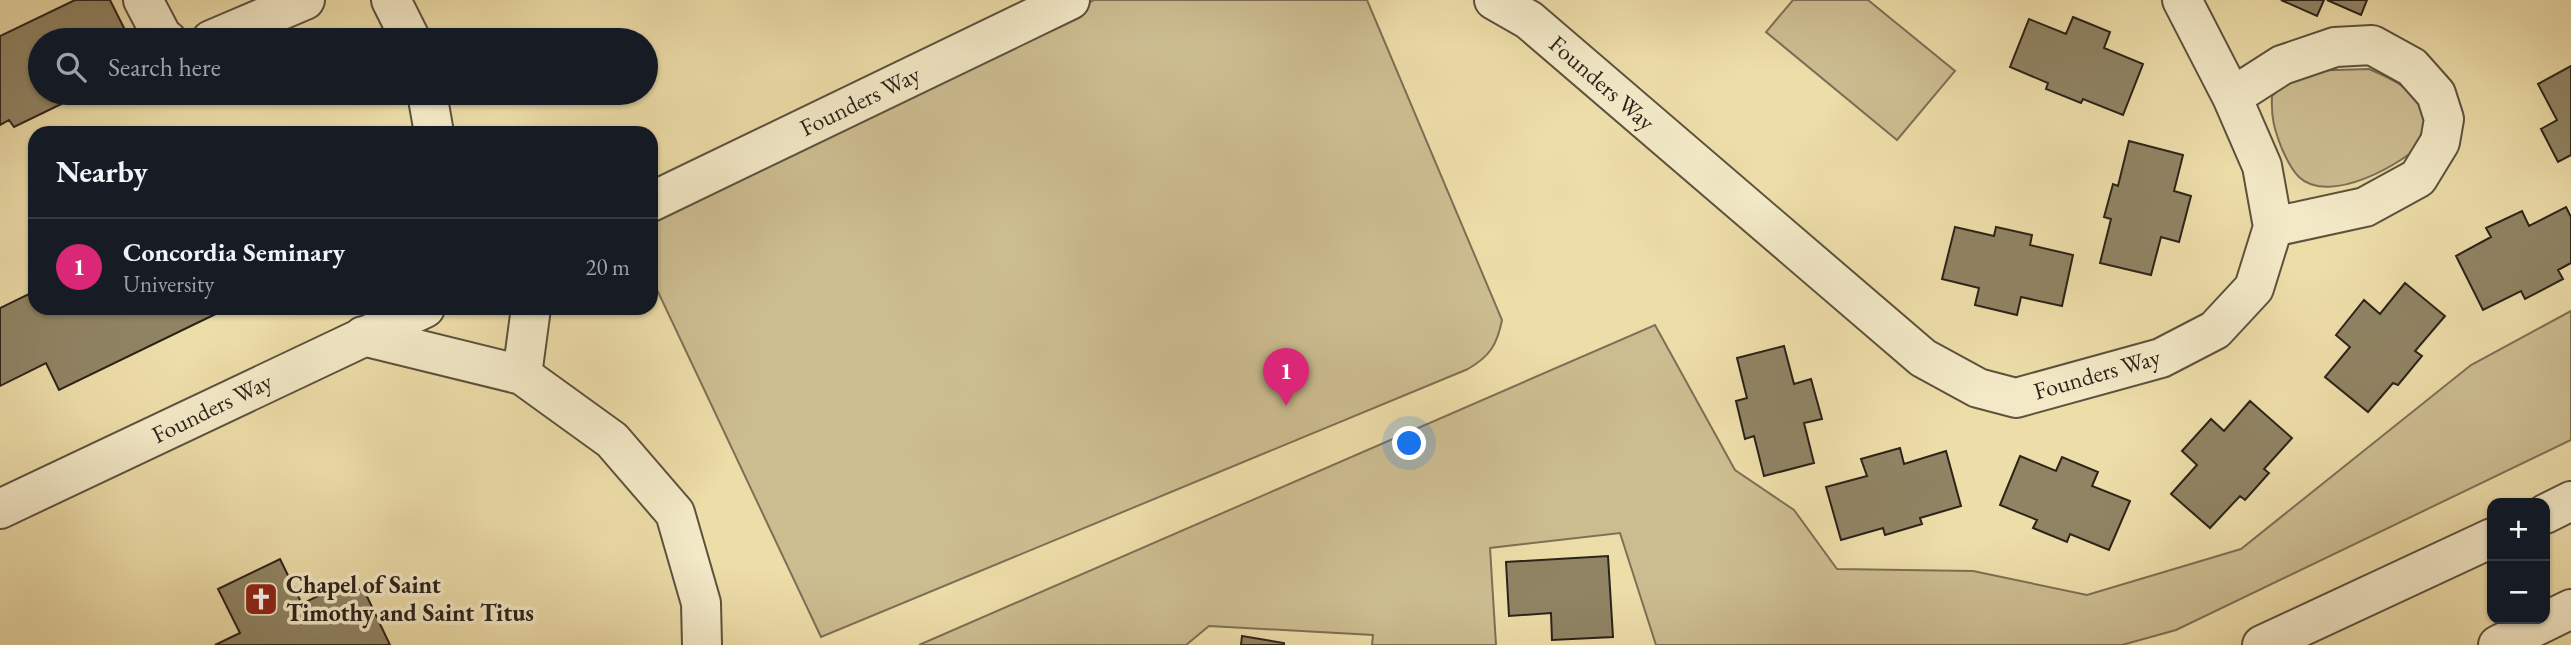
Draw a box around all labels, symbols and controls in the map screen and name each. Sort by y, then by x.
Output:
search box [28,28,658,105]
street label: Founders Way [1543,28,1662,137]
icon: search [52,48,90,86]
text: Search here [108,50,221,84]
street label: Founders Way [794,58,926,143]
text: Nearby [56,152,148,191]
text: Concordia Seminary [123,235,345,269]
text: 1 [73,252,85,282]
text: 20 m [585,252,630,282]
text: University [123,269,214,299]
street label: Founders Way [2030,341,2164,406]
pin: 1 [1263,348,1309,406]
street label: Founders Way [146,365,278,450]
your location [1392,426,1426,460]
map controls [2487,498,2550,624]
button: + [2487,498,2550,561]
button: − [2487,561,2550,624]
place label: Chapel of Saint Timothy and Saint Titus [286,569,534,629]
church icon: Chapel of Saint Timothy and Saint Titus [242,580,280,618]

